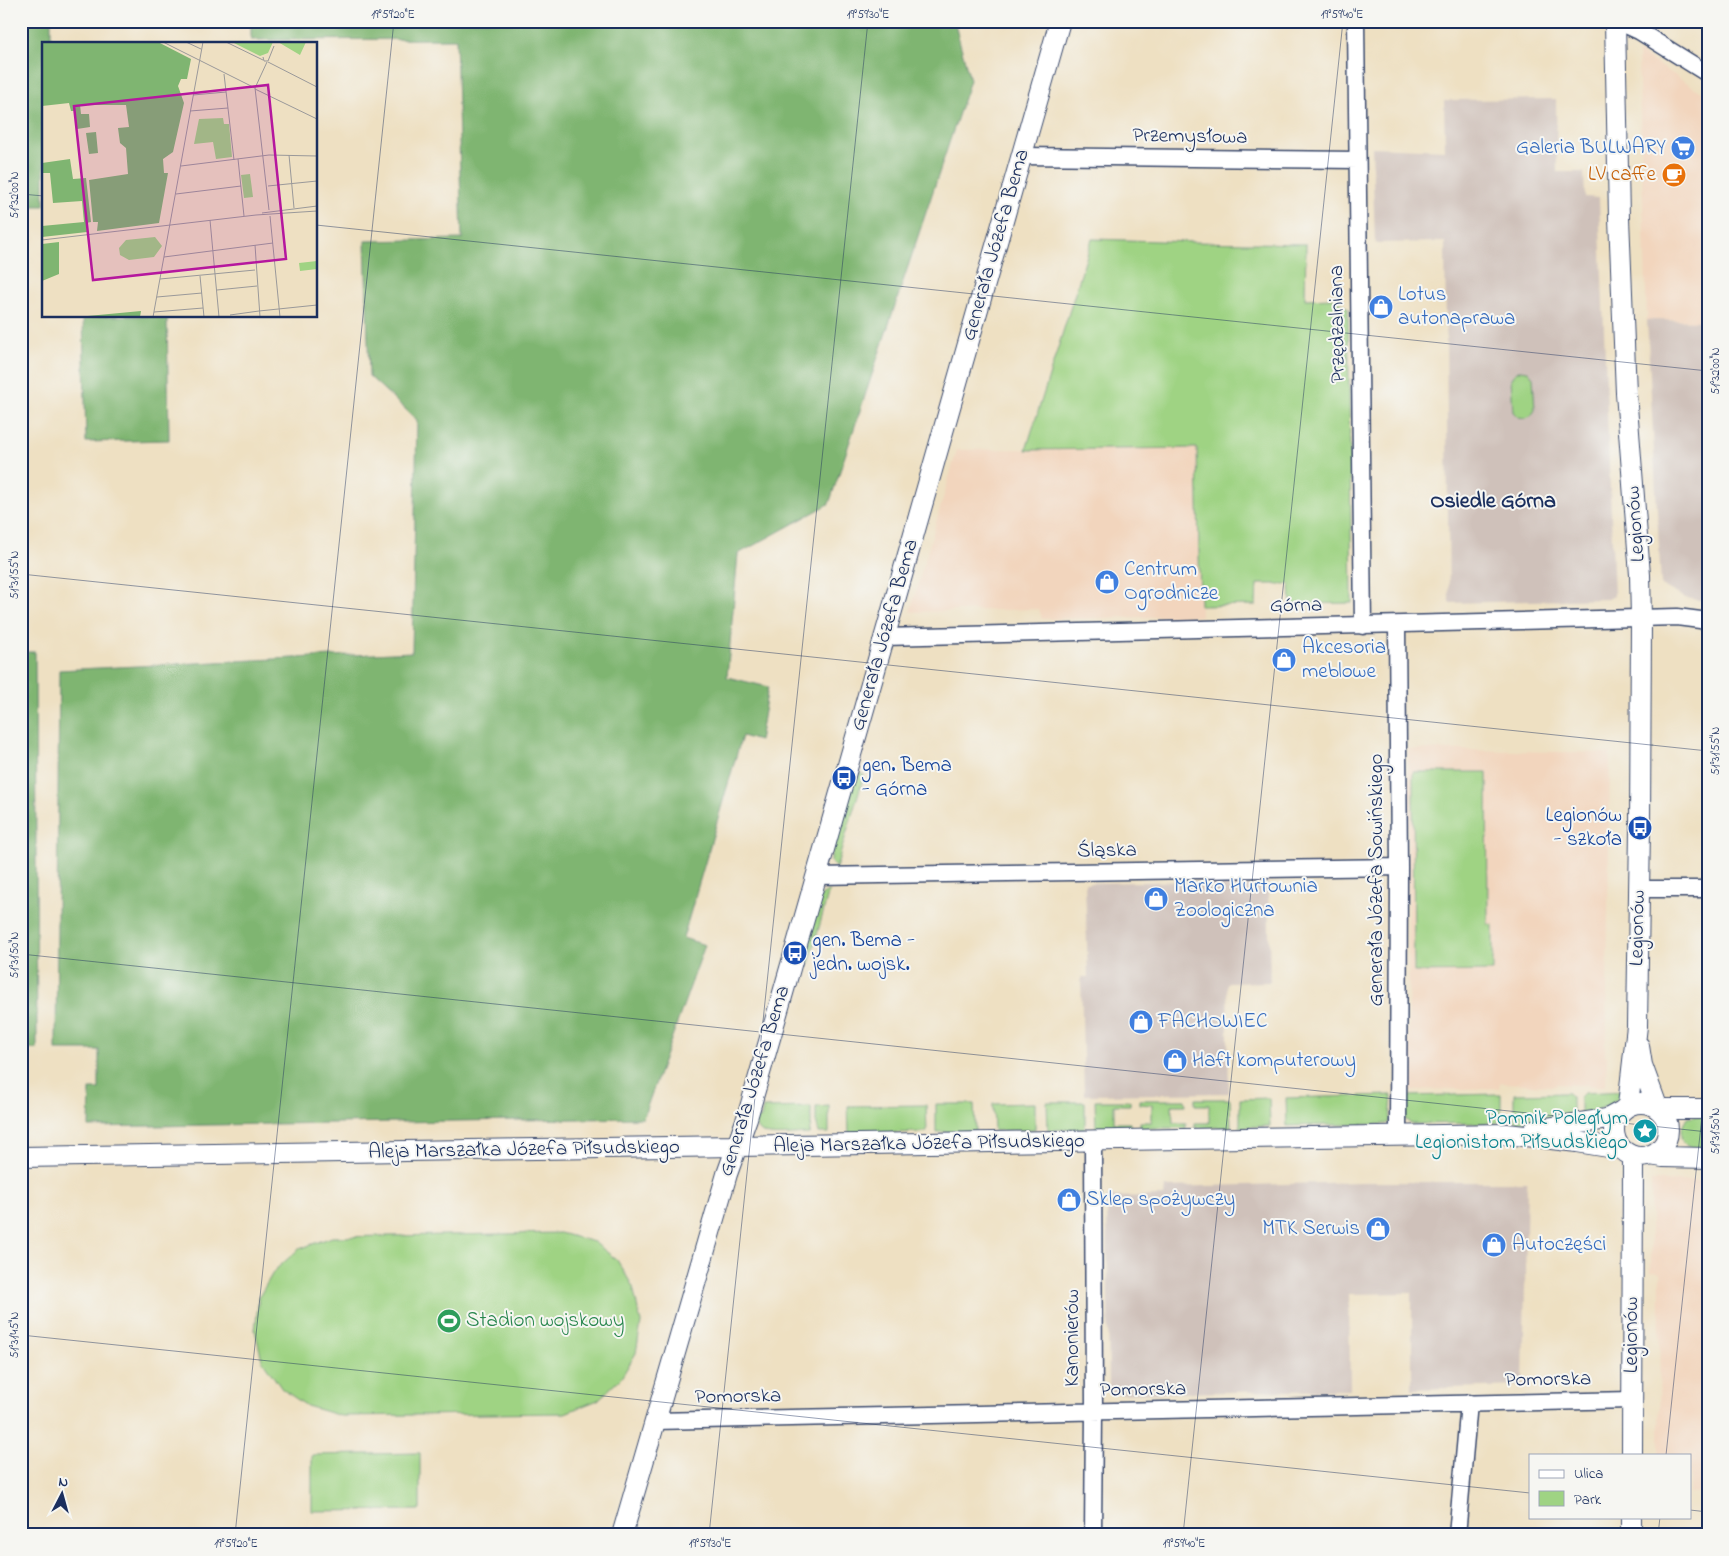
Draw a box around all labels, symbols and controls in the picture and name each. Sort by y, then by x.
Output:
text: 19°59'20"E [371,6,415,24]
text: 19°59'30"E [847,6,889,24]
text: 19°59'40"E [1321,6,1363,24]
inset map [42,42,318,318]
street label: Przemysłowa [1132,121,1248,155]
place label: Galeria BULWARY [1516,133,1666,163]
supermarket icon: Galeria BULWARY [1670,135,1696,161]
street label: Generała Józefa Bema [954,145,1038,345]
place label: LV caffe [1588,160,1657,190]
cafe icon: LV caffe [1661,162,1687,188]
text: 51°32'00"N [6,171,24,219]
street label: Przędzalniana [1322,265,1354,383]
place label: Lotus autonaprawa [1398,280,1515,334]
shop icon: Lotus autonaprawa [1368,294,1394,320]
text: 51°32'00"N [1707,347,1725,395]
street label: Legionów [1618,485,1656,563]
district label: Osiedle Górna [1430,486,1556,518]
street label: Generała Józefa Bema [843,535,927,735]
text: 51°31'55"N [6,551,24,599]
place label: Centrum Ogrodnicze [1124,555,1219,611]
shop icon: Centrum Ogrodnicze [1094,569,1120,595]
street label: Górna [1270,591,1322,621]
place label: Akcesoria meblowe [1302,633,1386,687]
shop icon: Akcesoria meblowe [1271,647,1297,673]
text: 51°31'55"N [1707,727,1725,775]
place label: gen. Bema - Górna [861,751,952,805]
street label: Generała Józefa Sowińskiego [1362,753,1394,1007]
bus stop icon: gen. Bema - Górna [831,765,857,791]
place label: Legionów - szkoła [1546,801,1622,855]
bus stop icon: Legionów - szkoła [1627,815,1653,841]
street label: Śląska [1077,835,1137,867]
place label: Marko Hurtownia Zoologiczna [1174,872,1318,928]
shop icon: Marko Hurtownia Zoologiczna [1143,886,1169,912]
street label: Legionów [1622,890,1656,966]
place label: gen. Bema - jedn. wojsk. [809,926,915,980]
text: 51°31'50"N [6,932,24,978]
bus stop icon: gen. Bema - jedn. wojsk. [782,940,808,966]
street label: Generała Józefa Bema [712,982,798,1180]
place label: FACHOWIEC [1157,1007,1268,1037]
shop icon: FACHOWIEC [1128,1009,1154,1035]
place label: Haft komputerowy [1192,1046,1356,1078]
shop icon: Haft komputerowy [1162,1048,1188,1074]
place label: Pomnik Poległym Legionistom Piłsudskiego [1415,1104,1628,1160]
text: 51°31'50"N [1707,1108,1725,1154]
place icon: Pomnik Poległym Legionistom Piłsudskiego [1632,1118,1658,1144]
street label: Aleja Marszałka Józefa Piłsudskiego [773,1126,1085,1164]
street label: Aleja Marszałka Józefa Piłsudskiego [368,1132,680,1170]
place label: Sklep spożywczy [1086,1185,1235,1217]
shop icon: Sklep spożywczy [1056,1187,1082,1213]
place label: MTK Serwis [1262,1214,1360,1244]
shop icon: MTK Serwis [1365,1216,1391,1242]
place label: Autoczęści [1512,1230,1606,1260]
shop icon: Autoczęści [1481,1232,1507,1258]
street label: Kanonierów [1058,1289,1088,1387]
street label: Legionów [1617,1297,1649,1373]
place label: Stadion wojskowy [466,1306,625,1338]
sports icon: Stadion wojskowy [436,1308,462,1334]
text: 51°31'45"N [6,1312,24,1358]
street label: Pomorska [1504,1364,1592,1396]
street label: Pomorska [1099,1374,1187,1406]
street label: Pomorska [694,1381,782,1413]
legend [1529,1454,1692,1518]
text: Ulica [1574,1463,1603,1485]
north arrow [38,1468,88,1518]
text: N [57,1472,69,1493]
text: Park [1574,1489,1602,1511]
text: 19°59'20"E [214,1535,258,1553]
text: 19°59'30"E [689,1535,731,1553]
text: 19°59'40"E [1163,1535,1205,1553]

